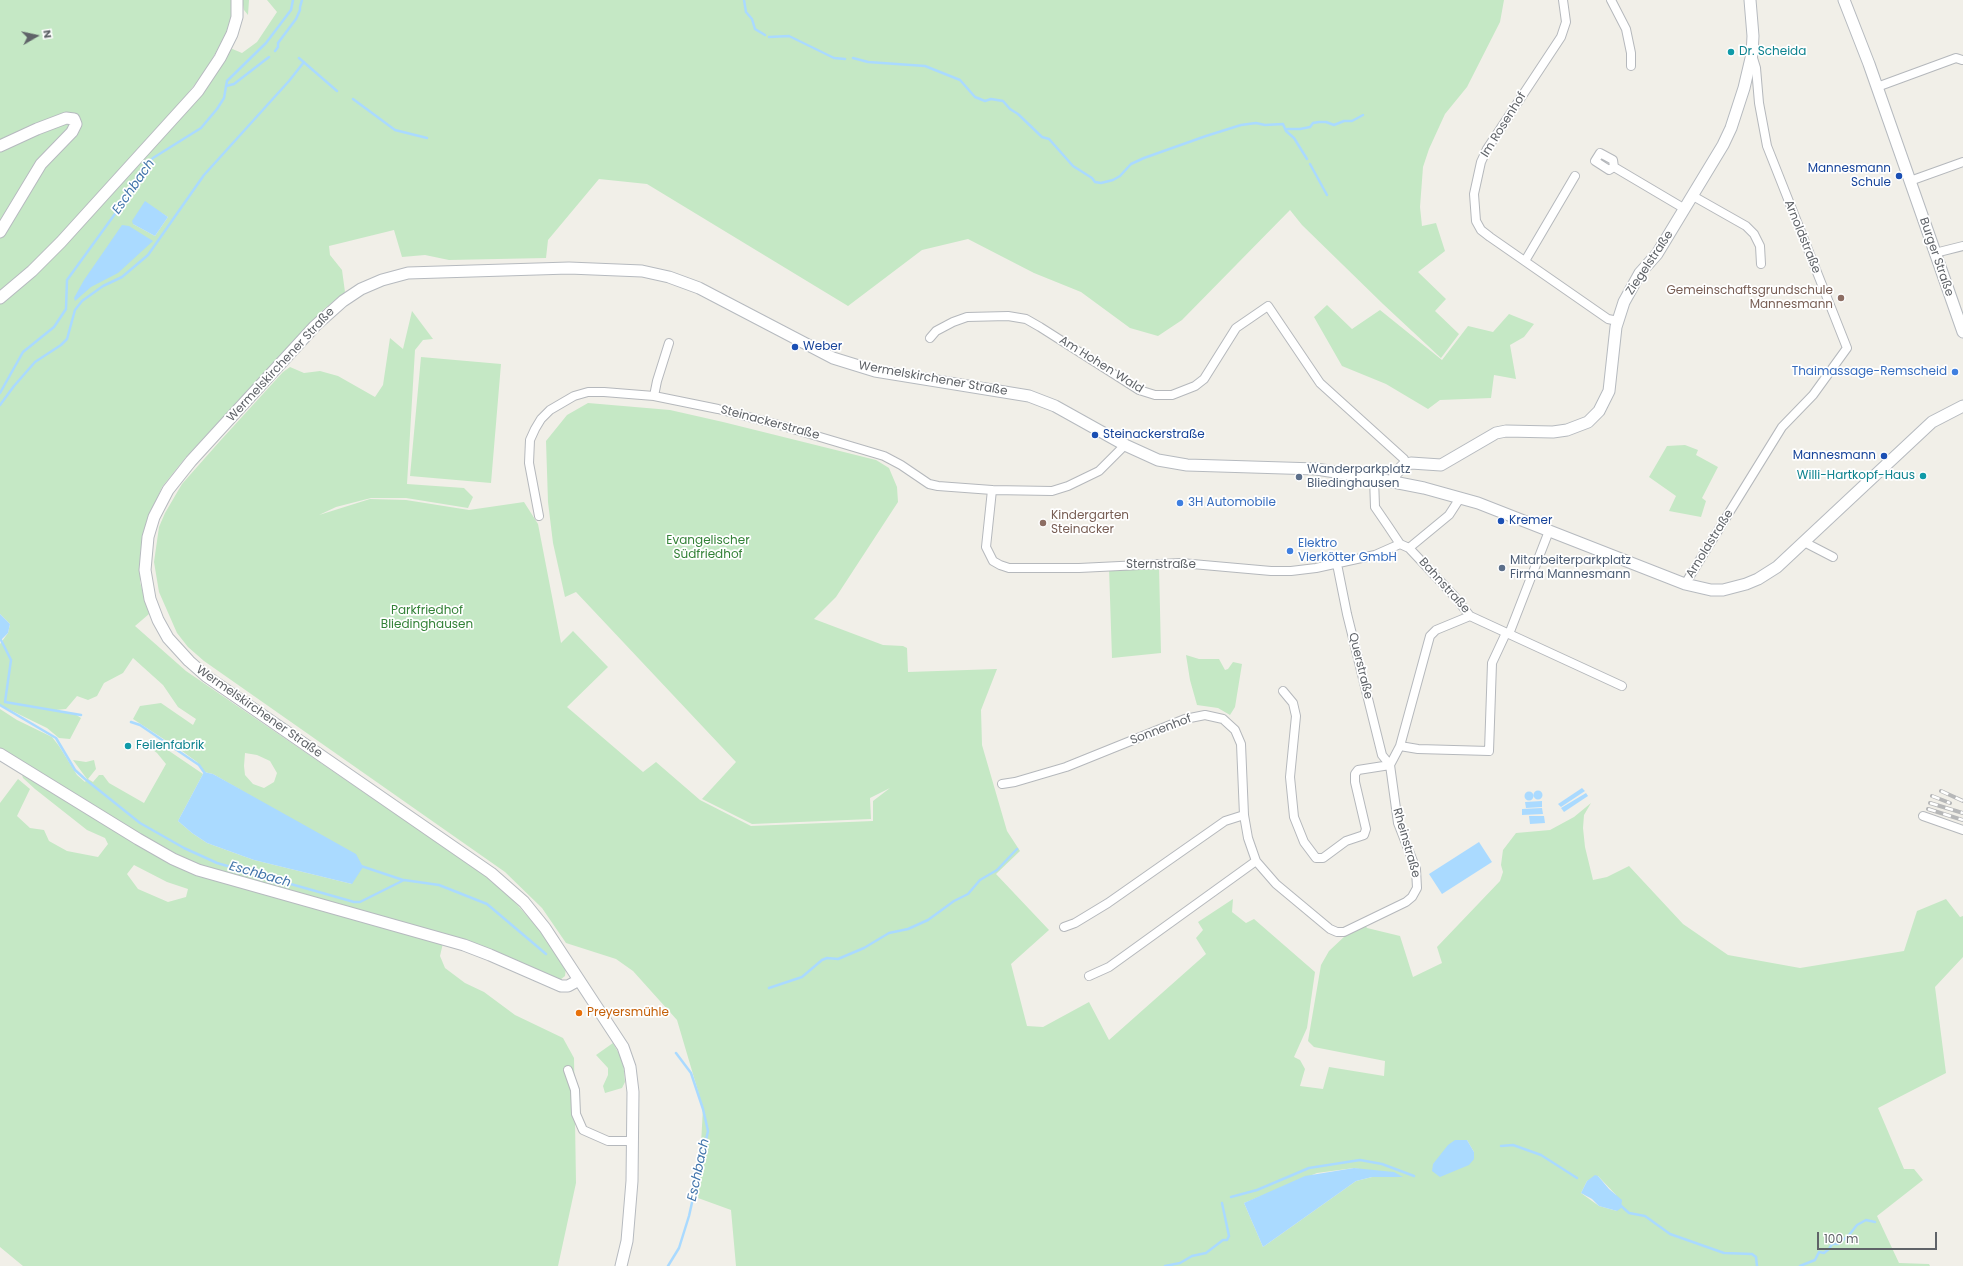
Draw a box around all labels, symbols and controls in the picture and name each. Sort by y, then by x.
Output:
north arrow [16,16,56,56]
text: N [39,29,56,39]
place label: Dr. Scheida [1739,45,1806,59]
marker: Dr. Scheida [1726,47,1736,57]
street label: Im Rosenhof [1478,90,1530,160]
water label: Eschbach [109,157,159,217]
place label: Mannesmann Schule [1808,162,1891,190]
marker: Mannesmann Schule [1894,171,1904,181]
street label: Arnoldstraße [1781,198,1823,276]
street label: Burger Straße [1916,216,1956,298]
street label: Ziegelstraße [1623,228,1677,298]
place label: Gemeinschaftsgrundschule Mannesmann [1667,284,1833,312]
marker: Gemeinschaftsgrundschule Mannesmann [1836,293,1846,303]
street label: Wermelskirchener Straße [224,305,338,425]
street label: Am Hohen Wald [1056,333,1146,397]
place label: Weber [803,340,842,354]
marker: Weber [790,342,800,352]
street label: Wermelskirchener Straße [857,359,1009,399]
place label: Thaimassage-Remscheid [1792,365,1947,379]
marker: Thaimassage-Remscheid [1950,367,1960,377]
street label: Steinackerstraße [719,403,821,443]
place label: Steinackerstraße [1103,428,1205,442]
marker: Steinackerstraße [1090,430,1100,440]
place label: Mannesmann [1793,449,1876,463]
marker: Mannesmann [1879,451,1889,461]
place label: Wanderparkplatz Bliedinghausen [1307,463,1410,491]
place label: Willi-Hartkopf-Haus [1797,469,1915,483]
marker: Willi-Hartkopf-Haus [1918,471,1928,481]
marker: Wanderparkplatz Bliedinghausen [1294,472,1304,482]
place label: 3H Automobile [1188,496,1276,510]
marker: 3H Automobile [1175,498,1185,508]
street label: Arnoldstraße [1683,507,1737,581]
place label: Kindergarten Steinacker [1051,509,1129,537]
place label: Kremer [1509,514,1552,528]
marker: Kremer [1496,516,1506,526]
marker: Kindergarten Steinacker [1038,518,1048,528]
park label: Evangelischer Südfriedhof [666,534,750,562]
place label: Elektro Vierkötter GmbH [1298,537,1397,565]
marker: Elektro Vierkötter GmbH [1285,546,1295,556]
place label: Mitarbeiterparkplatz Firma Mannesmann [1510,554,1631,582]
street label: Bahnstraße [1415,555,1473,617]
street label: Sternstraße [1126,558,1196,572]
marker: Mitarbeiterparkplatz Firma Mannesmann [1497,563,1507,573]
park label: Parkfriedhof Bliedinghausen [381,604,473,632]
street label: Querstraße [1345,631,1375,701]
street label: Wermelskirchener Straße [193,663,325,761]
street label: Sonnenhof [1128,712,1194,748]
place label: Feilenfabrik [136,739,204,753]
marker: Feilenfabrik [123,741,133,751]
street label: Rheinstraße [1389,806,1423,880]
water label: Eschbach [227,859,293,891]
place label: Preyersmühle [587,1006,669,1020]
marker: Preyersmühle [574,1008,584,1018]
water label: Eschbach [685,1137,713,1203]
scale bar [1819,1224,1939,1250]
text: 100 m [1824,1230,1858,1247]

